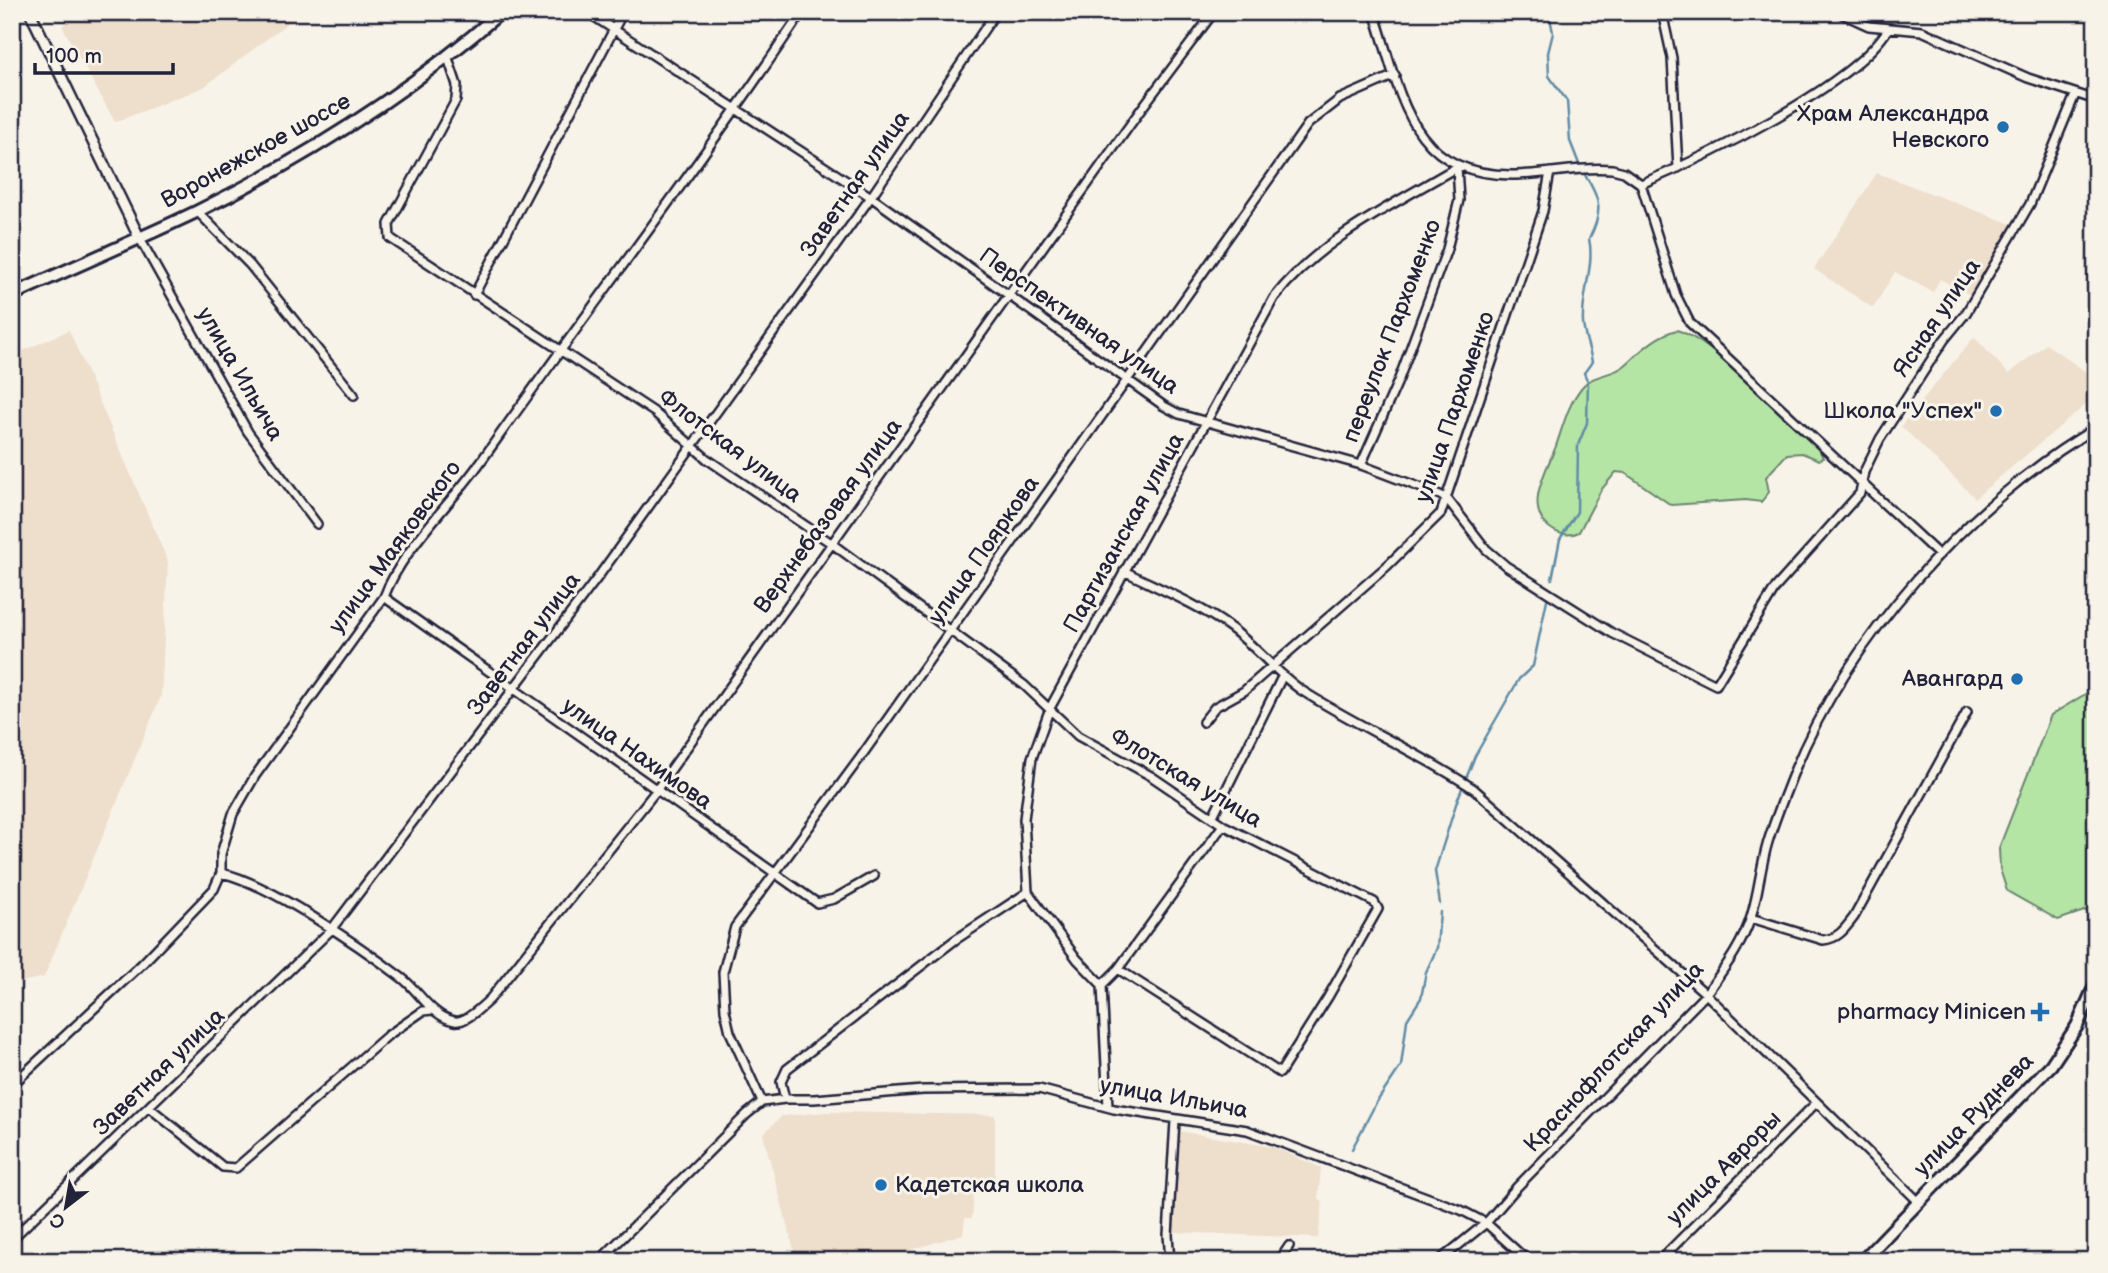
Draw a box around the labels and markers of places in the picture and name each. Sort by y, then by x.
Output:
place label: Храм Александра Невского [1797,100,1989,154]
marker: Храм Александра Невского [1995,119,2011,135]
place label: Школа "Успех" [1823,397,1982,425]
marker: Школа "Успех" [1988,403,2004,419]
place label: Авангард [1901,665,2003,693]
marker: Авангард [2009,671,2025,687]
place label: pharmacy Minicen [1837,998,2026,1026]
marker: pharmacy Minicen [2032,1004,2048,1020]
place label: Кадетская школа [895,1171,1085,1199]
marker: Кадетская школа [873,1177,889,1193]

